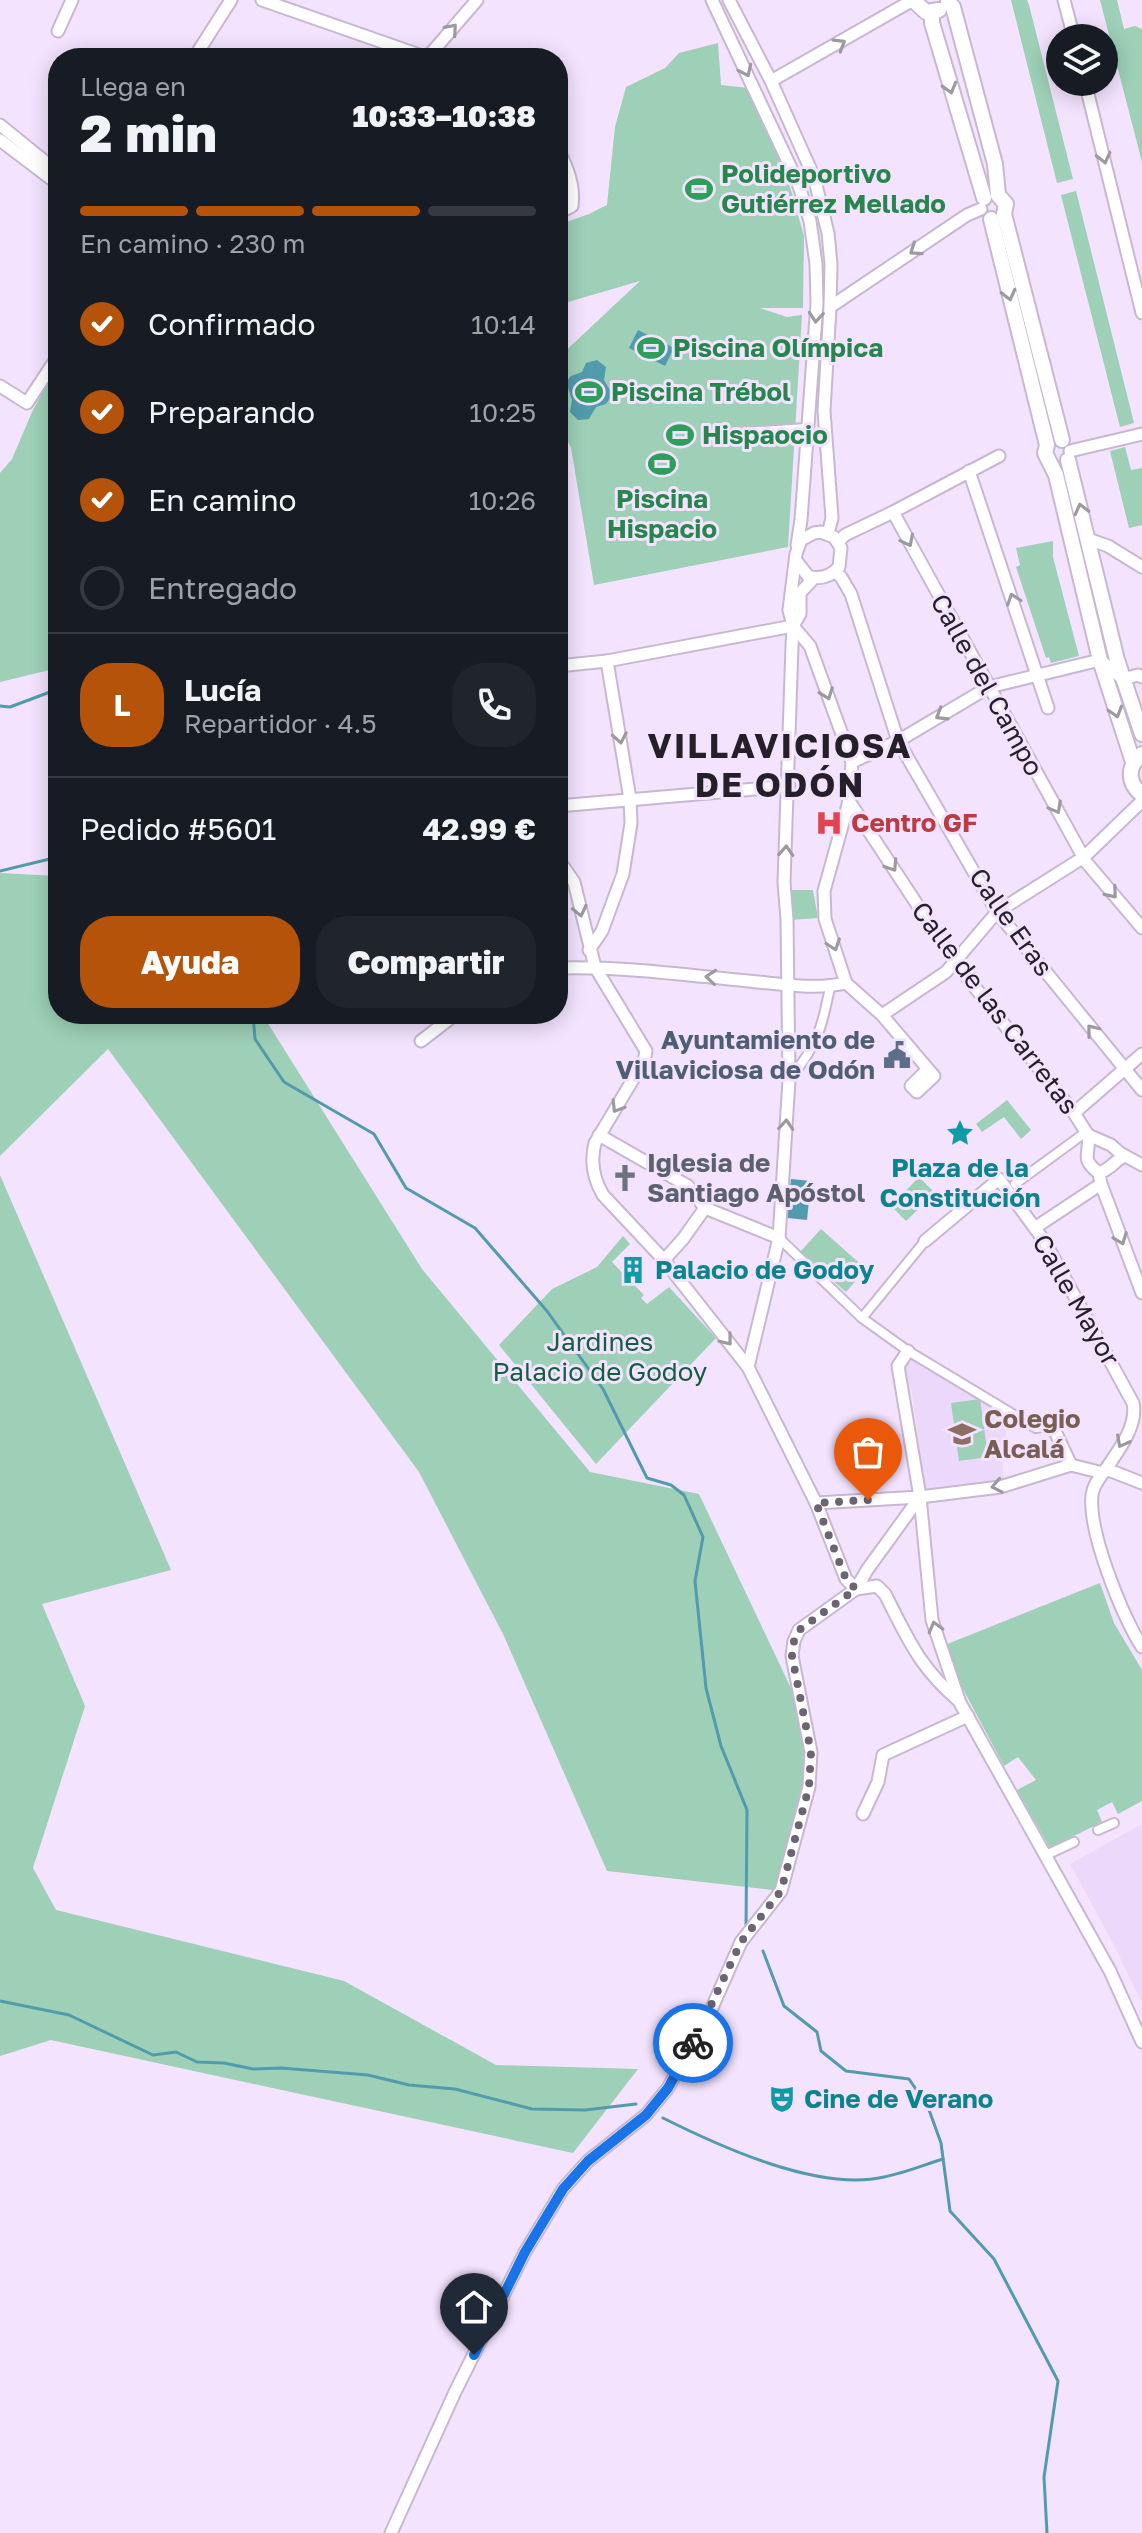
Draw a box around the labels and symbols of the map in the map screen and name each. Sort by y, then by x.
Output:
one-way arrow [442,24,457,38]
one-way arrow [831,38,846,53]
one-way arrow [736,62,752,77]
one-way arrow [941,80,958,94]
one-way arrow [1094,150,1111,164]
place label: Polideportivo Gutiérrez Mellado [721,158,946,219]
sports icon: Polideportivo Gutiérrez Mellado [684,174,714,204]
one-way arrow [909,241,923,256]
one-way arrow [999,288,1016,301]
one-way arrow [808,310,825,323]
place label: Piscina Olímpica [673,332,883,363]
sports icon: Piscina Olímpica [636,333,666,363]
place label: Piscina Trébol [611,376,791,407]
sports icon: Piscina Trébol [574,377,604,407]
place label: Hispaocio [702,419,828,450]
sports icon: Hispaocio [665,420,695,450]
sports icon: Piscina Hispacio [647,449,677,479]
place label: Piscina Hispacio [607,483,717,544]
one-way arrow [1073,503,1090,516]
one-way arrow [898,532,913,547]
street label: Calle del Campo [925,588,1050,781]
one-way arrow [1006,593,1022,607]
one-way arrow [818,687,834,701]
one-way arrow [1107,704,1123,718]
one-way arrow [936,705,950,721]
district label: VILLAVICIOSA DE ODÓN [648,725,912,804]
one-way arrow [610,731,627,744]
one-way arrow [1047,800,1062,814]
place label: Centro GF [851,807,977,838]
hospital icon: Centro GF [814,808,844,838]
one-way arrow [777,844,794,857]
one-way arrow [882,857,897,872]
street label: Calle Eras [963,862,1060,982]
one-way arrow [1102,883,1117,898]
street label: Calle de las Carretas [906,896,1085,1120]
one-way arrow [571,904,588,917]
one-way arrow [824,937,840,951]
one-way arrow [704,969,717,986]
place label: Ayuntamiento de Villaviciosa de Odón [616,1024,875,1085]
one-way arrow [1088,1024,1102,1039]
public building icon: Ayuntamiento de Villaviciosa de Odón [882,1040,912,1070]
one-way arrow [611,1098,626,1112]
one-way arrow [778,1118,795,1131]
place icon: Plaza de la Constitución [945,1118,975,1148]
place label: Iglesia de Santiago Apóstol [647,1147,865,1208]
place label: Plaza de la Constitución [879,1152,1041,1213]
church icon: Iglesia de Santiago Apóstol [610,1163,640,1193]
street label: Calle Mayor [1026,1229,1127,1371]
one-way arrow [1111,1231,1128,1245]
place label: Palacio de Godoy [655,1254,875,1285]
building icon: Palacio de Godoy [618,1255,648,1285]
park label: Jardines Palacio de Godoy [493,1326,708,1387]
one-way arrow [717,1331,732,1345]
place label: Colegio Alcalá [984,1403,1081,1464]
pin [834,1418,902,1500]
school or university icon: Colegio Alcalá [947,1419,977,1449]
one-way arrow [1116,1433,1132,1448]
one-way arrow [990,1477,1003,1494]
one-way arrow [928,1620,944,1634]
courier [653,2003,733,2083]
place label: Cine de Verano [804,2083,993,2114]
theatre icon: Cine de Verano [767,2084,797,2114]
pin [440,2273,508,2355]

